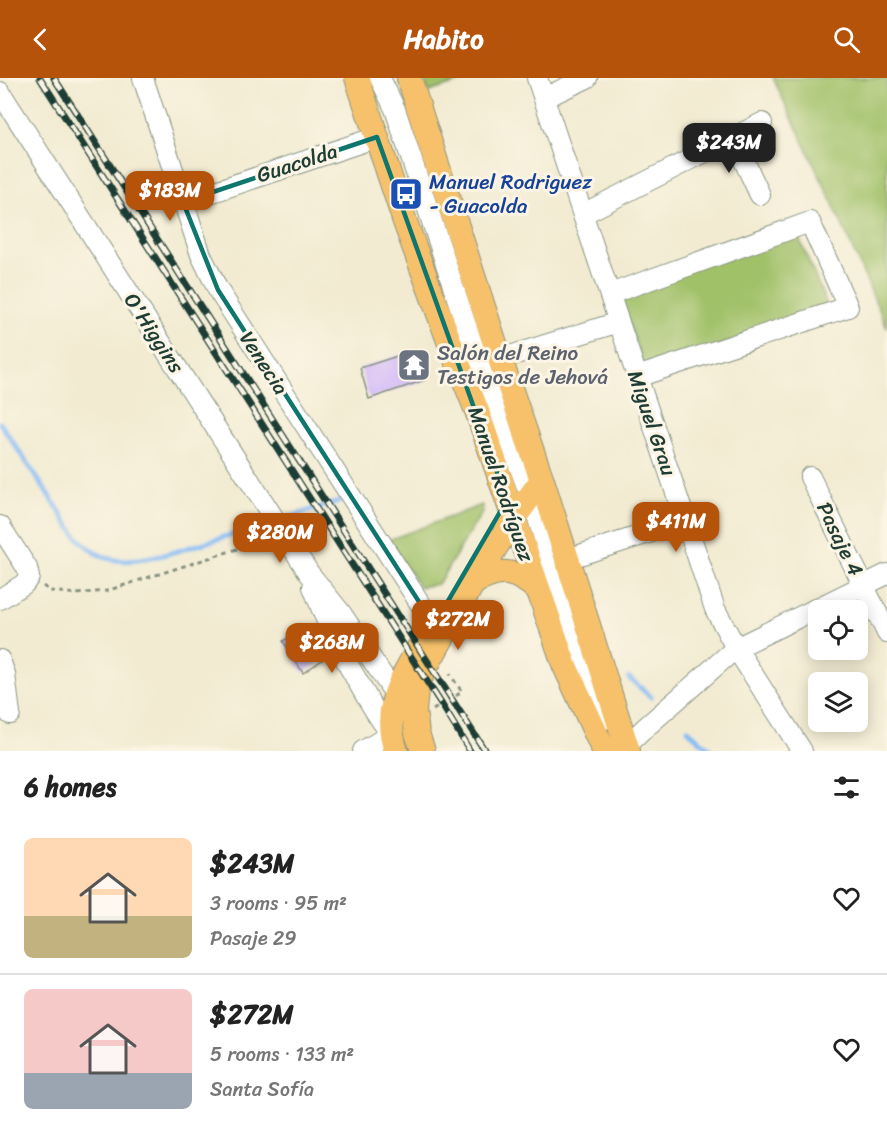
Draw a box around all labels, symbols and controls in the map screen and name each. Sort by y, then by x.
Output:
text: Habito [403,15,484,63]
icon: back [24,23,57,56]
icon: search [830,23,863,56]
pin: $243M [687,123,771,174]
text: $243M [697,125,761,160]
street label: Guacolda [251,132,343,194]
place label: Manuel Rodriguez - Guacolda [429,163,592,225]
pin: $183M [128,171,212,222]
text: $183M [139,173,201,208]
bus stop icon: Manuel Rodriguez - Guacolda [388,176,424,212]
street label: O'Higgins [113,285,195,381]
street label: Venecia [229,323,299,403]
place label: Salón del Reino Testigos de Jehová [437,334,608,396]
temple icon: Salón del Reino Testigos de Jehová [396,347,432,383]
street label: Miguel Grau [616,365,688,482]
street label: Manuel Rodríguez [457,401,545,567]
street label: Pasaje 4 [806,495,874,583]
pin: $411M [634,502,718,553]
text: $411M [646,504,706,539]
pin: $280M [238,513,322,564]
text: $280M [247,515,313,550]
pin: $272M [416,600,500,651]
map controls [808,600,868,732]
button: locate [808,600,868,660]
text: $272M [426,602,490,637]
pin: $268M [290,623,374,674]
text: $268M [300,625,364,660]
button: layers [808,672,868,732]
text: 6 homes [24,764,116,810]
icon: filters [830,771,863,804]
text: $243M [210,840,294,886]
icon: home [72,862,144,934]
icon: heart [830,882,863,915]
text: 3 rooms · 95 m² [210,886,347,921]
text: Pasaje 29 [210,921,297,956]
text: $272M [210,991,294,1037]
icon: home [72,1013,144,1085]
icon: heart [830,1033,863,1066]
text: 5 rooms · 133 m² [210,1037,354,1072]
text: Santa Sofía [210,1072,314,1107]

